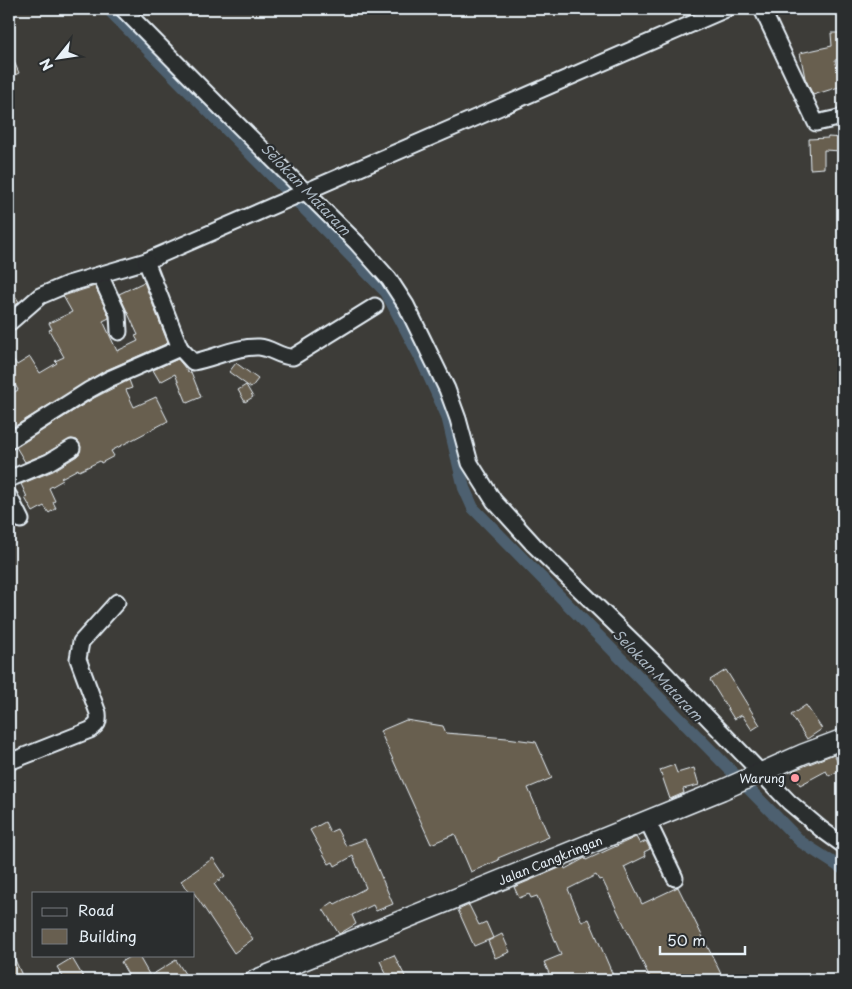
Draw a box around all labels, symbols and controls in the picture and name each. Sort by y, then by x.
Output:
north arrow [32,32,82,82]
text: N [34,55,58,75]
water label: Selokan Mataram [256,138,356,240]
water label: Selokan Mataram [608,624,708,726]
place label: Warung [739,769,785,787]
marker: Warung [789,772,801,784]
street label: Jalan Cangkringan [495,831,605,889]
legend [32,892,195,956]
text: Road [78,898,114,921]
text: Building [78,924,137,947]
scale bar [660,924,744,956]
text: 50 m [667,928,706,951]

